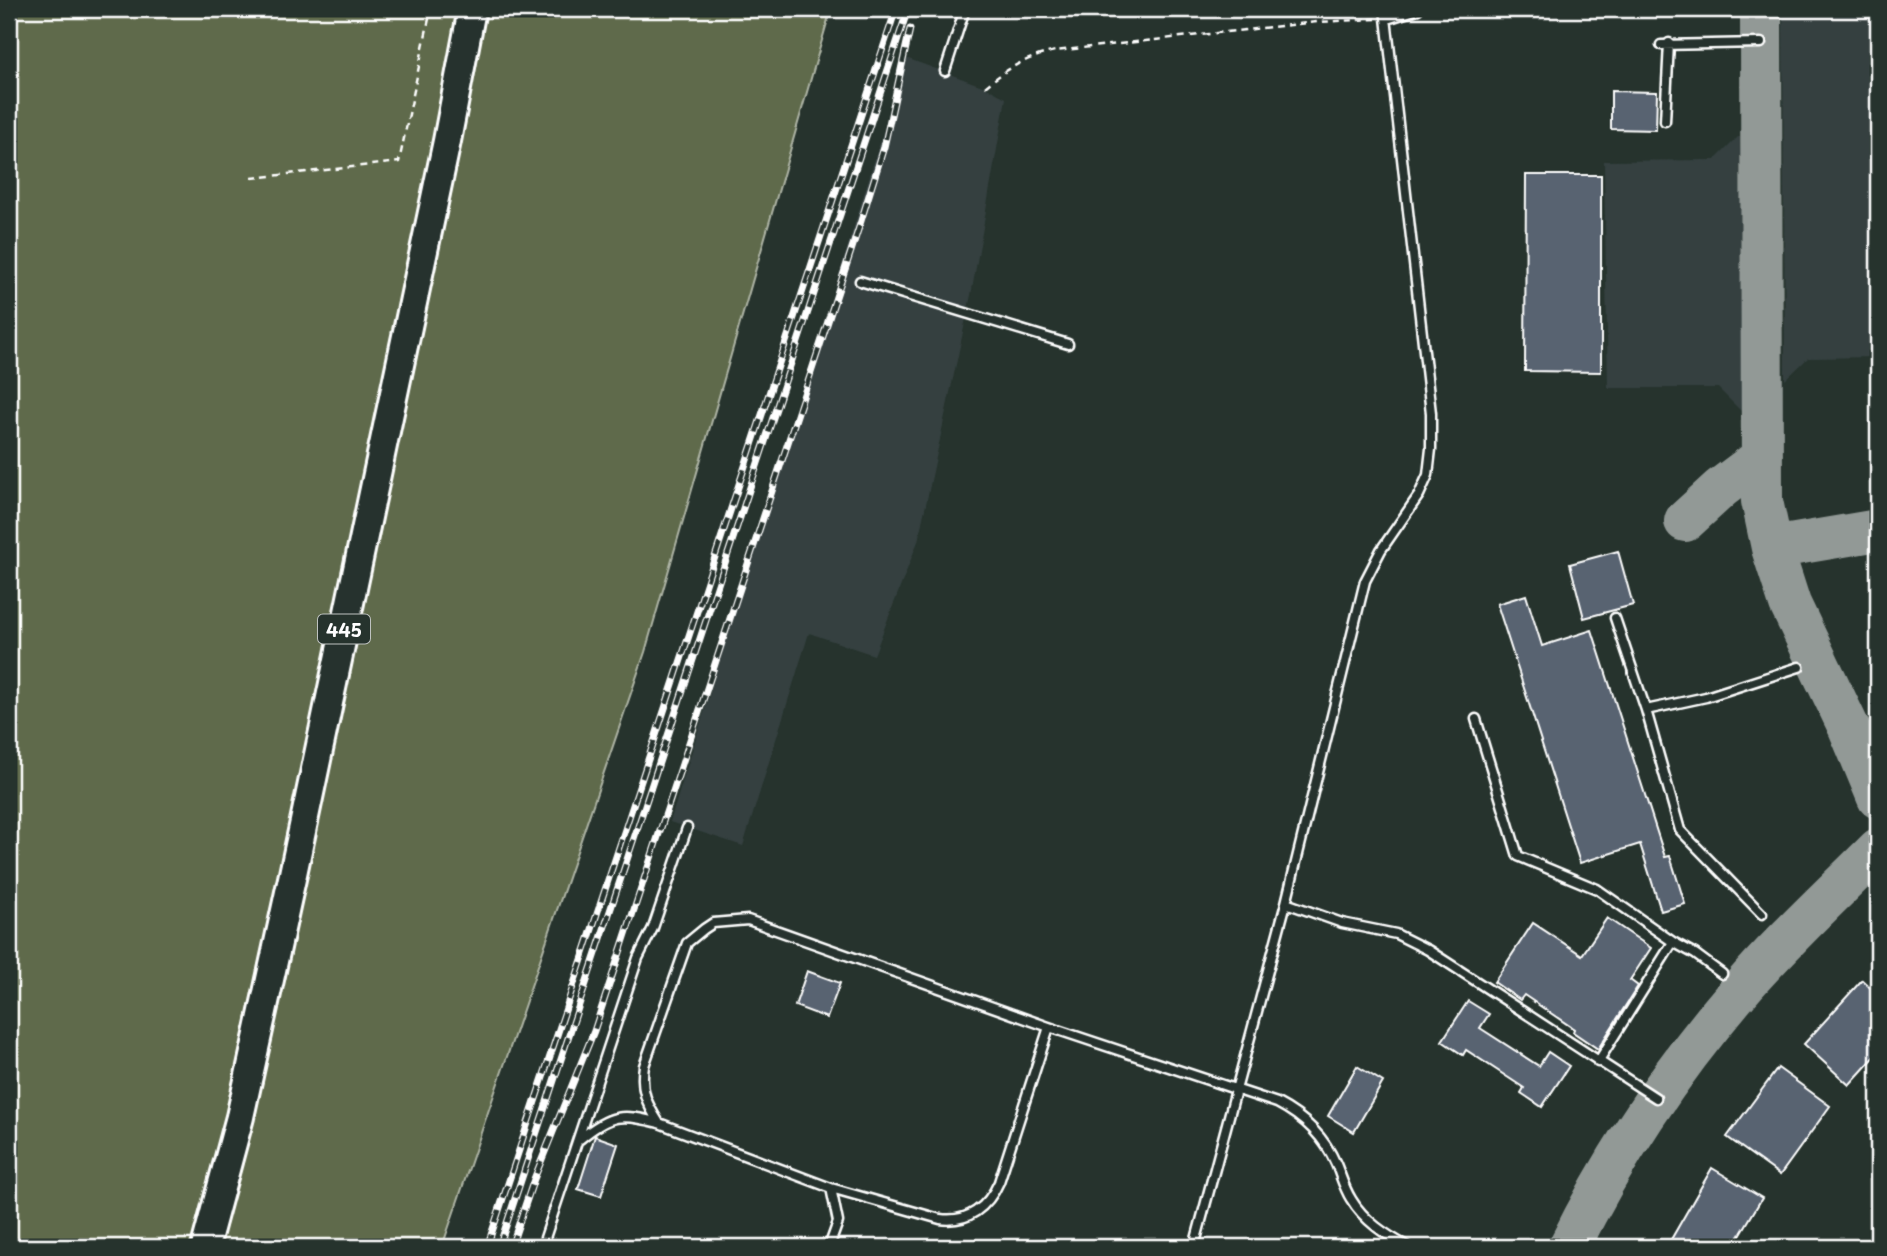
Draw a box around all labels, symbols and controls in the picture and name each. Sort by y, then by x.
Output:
road number: 445 [318,614,370,644]

